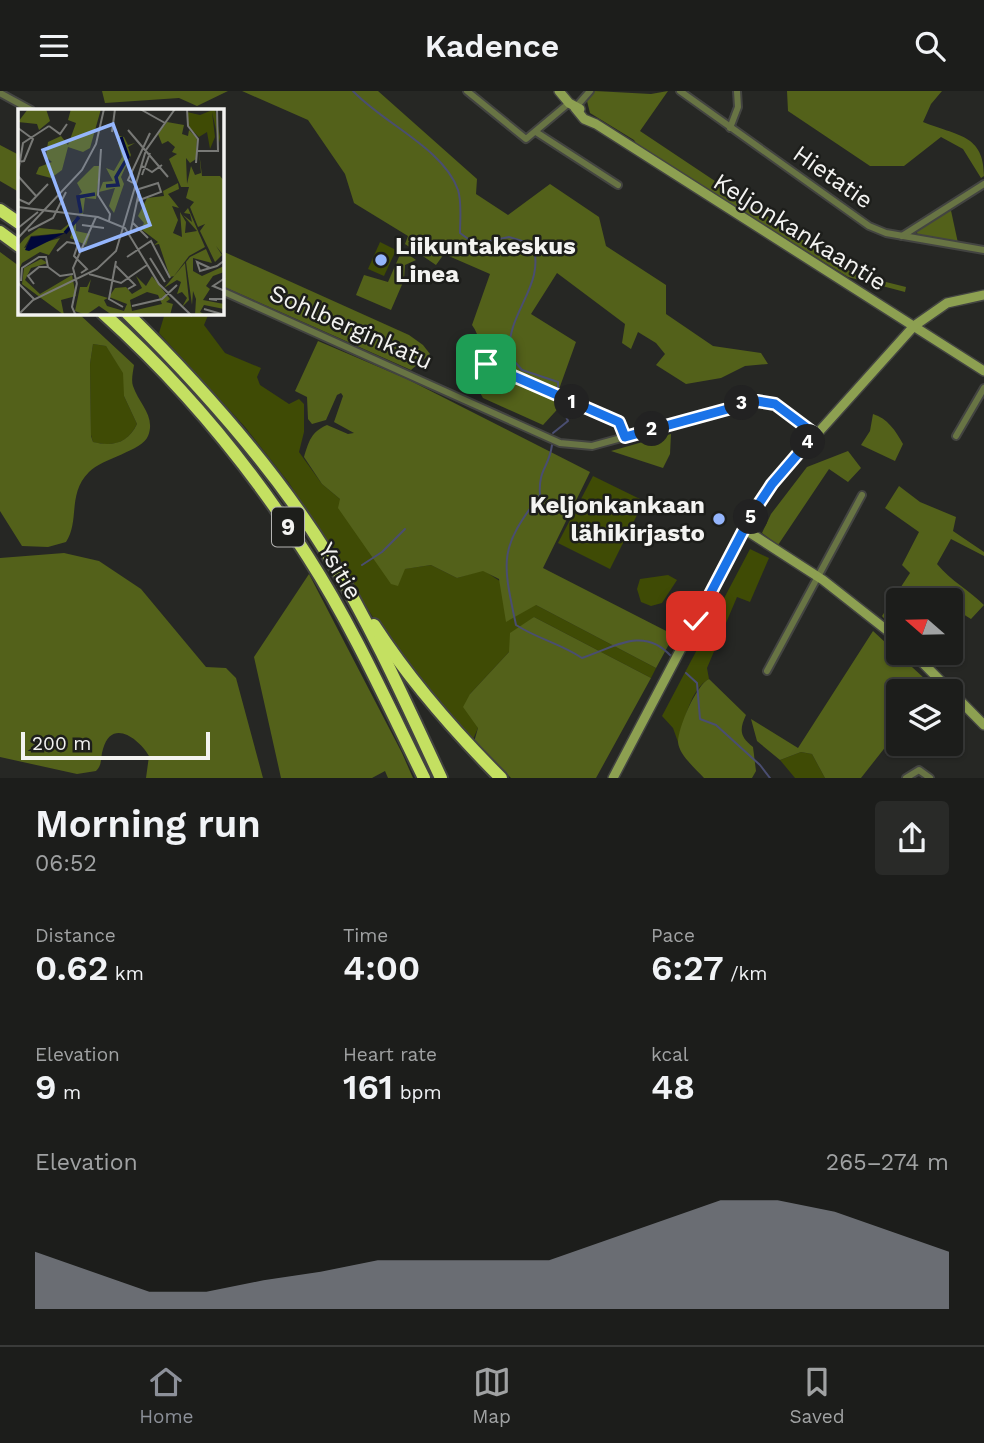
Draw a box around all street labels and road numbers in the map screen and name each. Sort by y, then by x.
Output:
street label: Hietatie [788,139,878,215]
street label: Keljonkankaantie [708,167,892,297]
street label: Sohlberginkatu [265,279,437,375]
road number: 9 [272,507,304,547]
street label: Ysitie [312,538,368,604]

